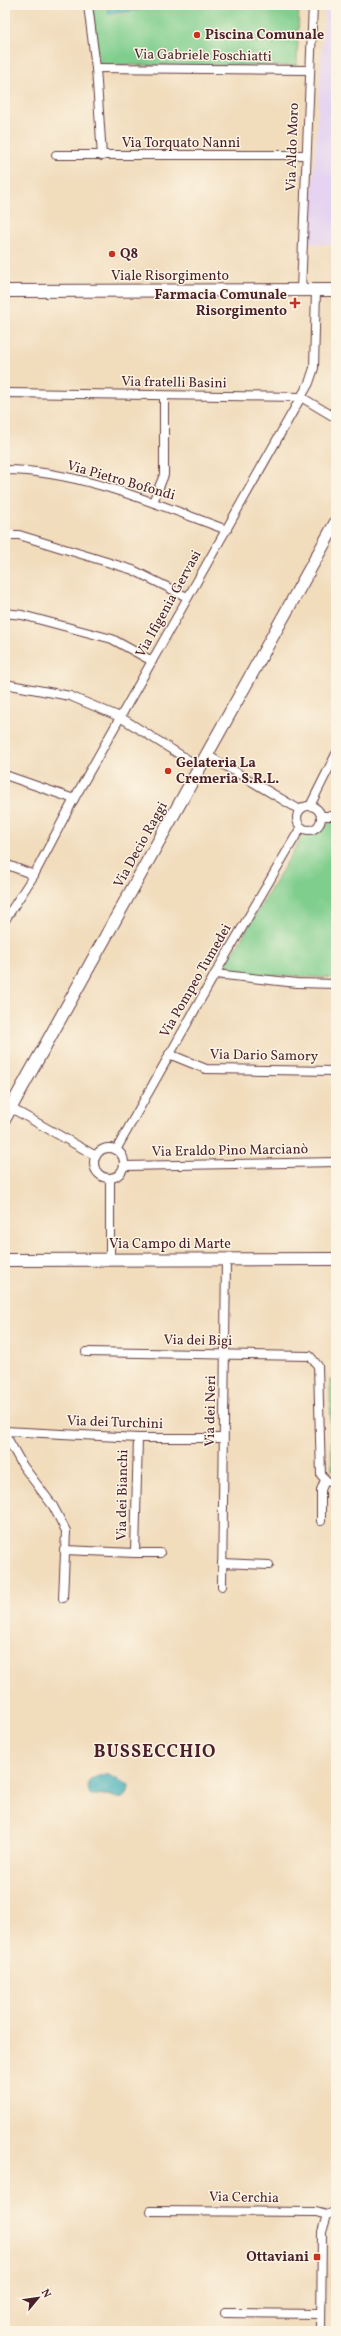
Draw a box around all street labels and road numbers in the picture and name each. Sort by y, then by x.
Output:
street label: Via Gabriele Foschiatti [134,45,272,67]
street label: Via Aldo Moro [282,102,304,192]
street label: Via Torquato Nanni [122,134,240,153]
street label: Viale Risorgimento [111,267,229,286]
street label: Via fratelli Basini [121,373,227,393]
street label: Via Pietro Bofondi [65,456,177,506]
street label: Via Ifigenia Gervasi [132,547,206,661]
street label: Via Decio Raggi [110,799,172,891]
street label: Via Pompeo Tumedei [156,921,236,1041]
street label: Via Dario Samory [210,1046,319,1066]
street label: Via Eraldo Pino Marcianò [152,1140,308,1162]
street label: Via Campo di Marte [109,1235,231,1254]
street label: Via dei Bigi [163,1331,233,1351]
street label: Via dei Neri [201,1375,221,1447]
street label: Via dei Turchini [67,1412,163,1434]
street label: Via dei Bianchi [113,1449,133,1541]
street label: Via Cerchia [209,2188,279,2208]

